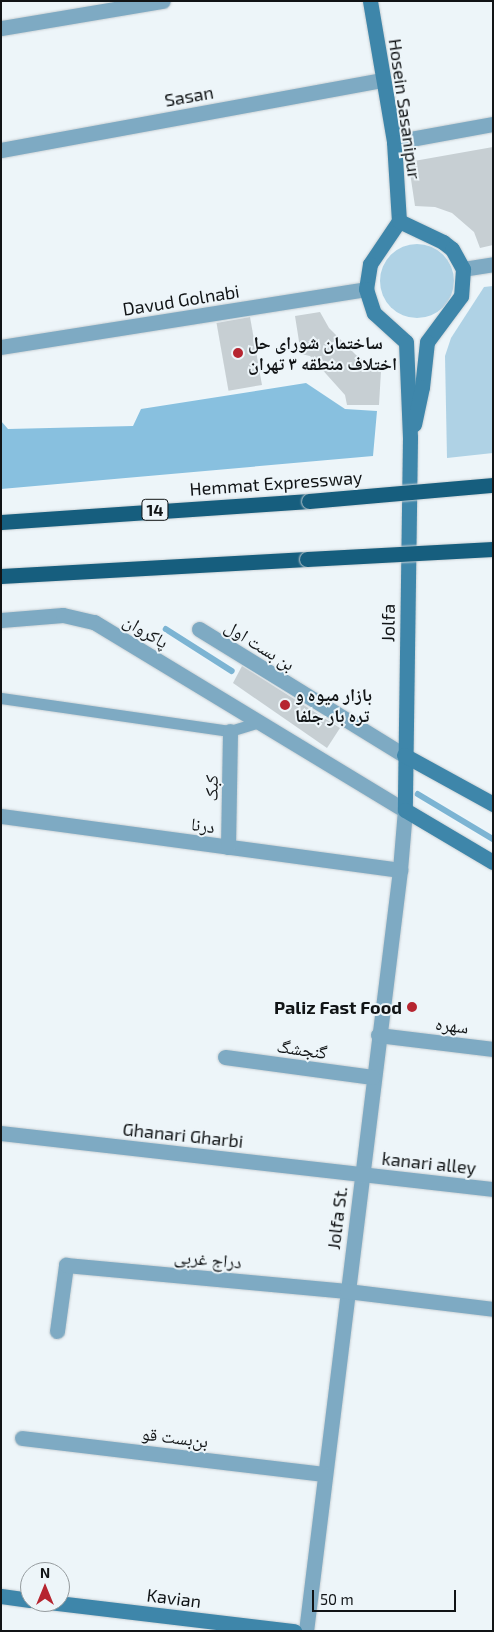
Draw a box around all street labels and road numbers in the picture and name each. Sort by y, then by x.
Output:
street label: Hosein Sasanipur [384,37,426,181]
street label: Sasan [163,81,215,111]
street label: Davud Golnabi [121,280,241,320]
street label: Hemmat Expressway [189,466,363,500]
road number: 14 [141,496,169,524]
street label: Jolfa [377,604,399,642]
street label: پاکروان [120,609,172,653]
street label: بن بست اول [221,615,299,675]
street label: کبک [200,774,222,802]
street label: درنا [190,813,216,837]
street label: سهره [434,1012,470,1038]
street label: گنجشگ [275,1035,329,1063]
street label: Ghanari Gharbi [122,1118,244,1152]
street label: kanari alley [381,1147,477,1179]
street label: Jolfa St. [322,1185,352,1251]
street label: دراج غربی [173,1245,243,1273]
street label: بن‌بست قو [140,1422,210,1452]
street label: Kavian [145,1584,203,1612]

